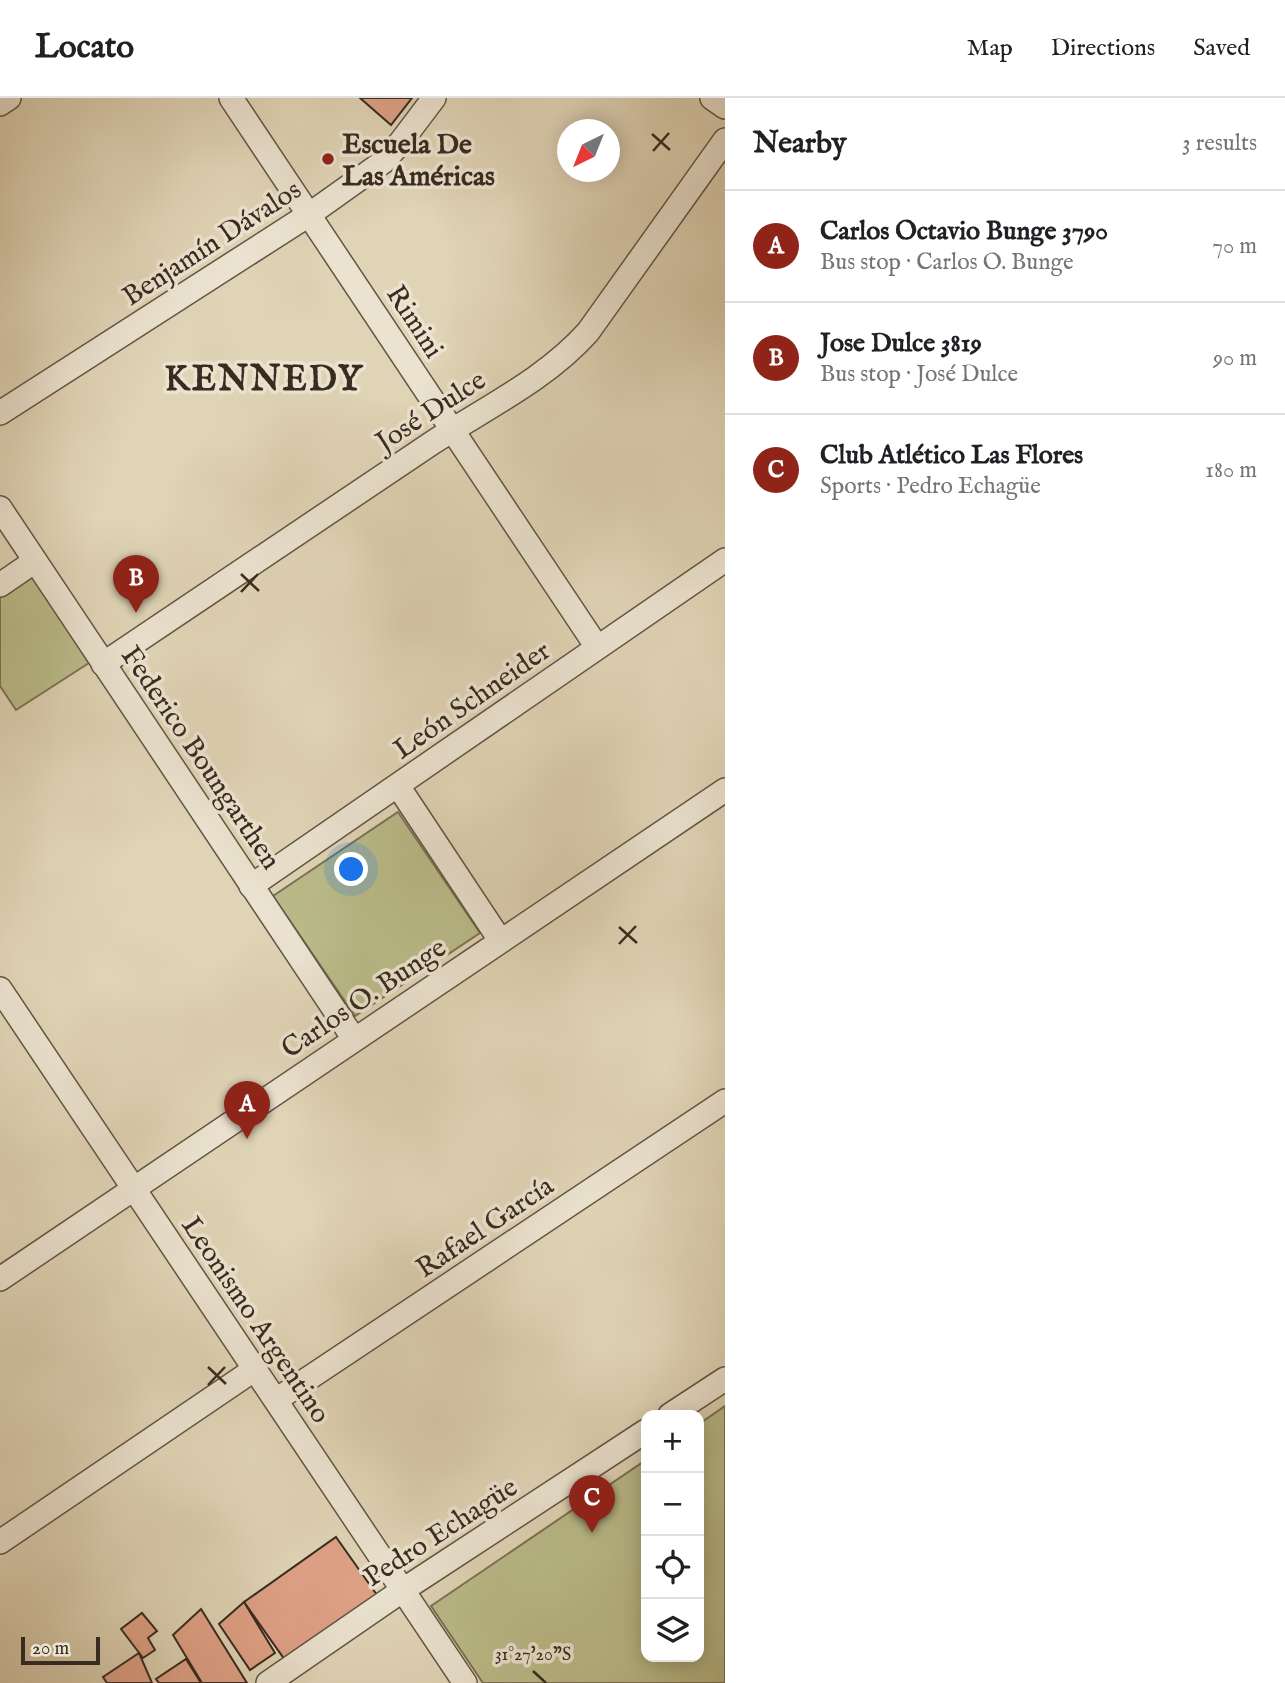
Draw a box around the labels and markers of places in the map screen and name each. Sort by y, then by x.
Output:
place label: Escuela De Las Américas [342,128,495,195]
marker: Escuela De Las Américas [320,151,336,167]
pin: B [113,555,159,613]
pin: A [224,1081,270,1139]
pin: C [569,1475,615,1533]

